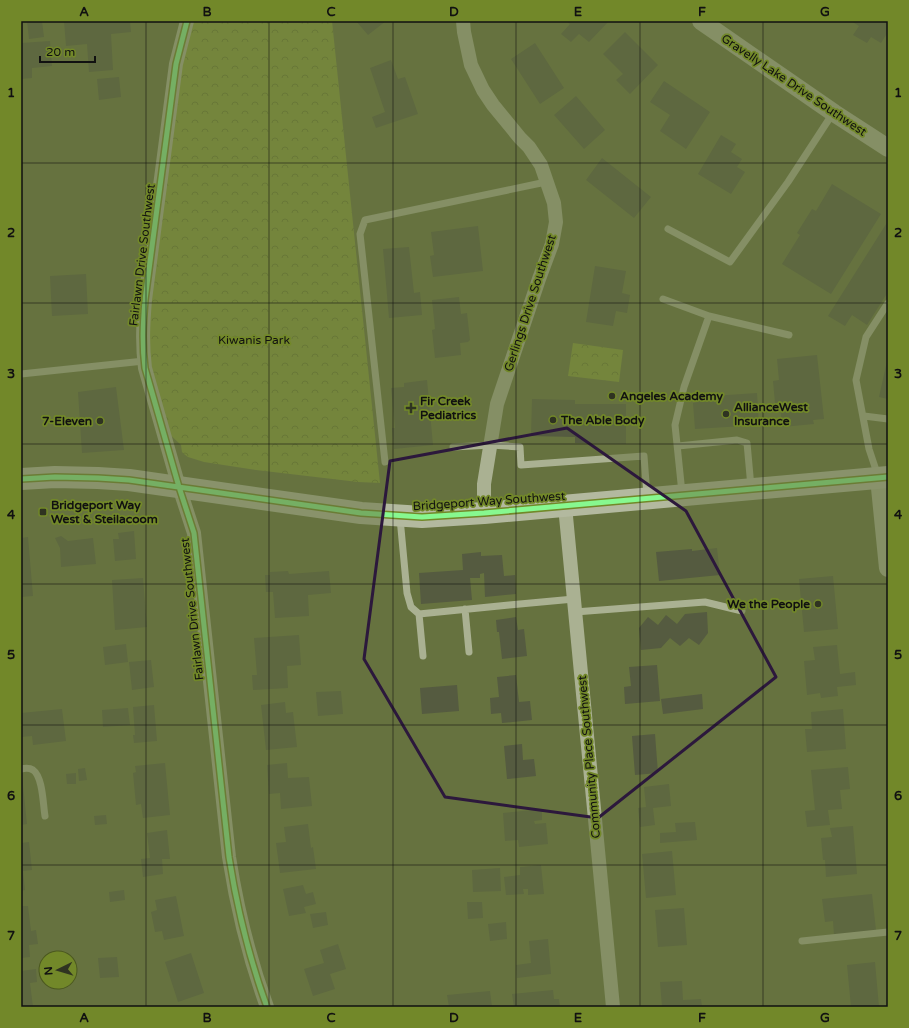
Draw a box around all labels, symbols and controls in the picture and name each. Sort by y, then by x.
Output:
text: A [79,4,89,20]
text: B [202,4,212,20]
text: C [326,4,336,20]
text: D [449,4,459,20]
text: E [574,4,582,20]
text: F [698,4,706,20]
text: G [820,4,830,20]
street label: Gravelly Lake Drive Southwest [719,31,870,139]
scale bar [40,38,95,64]
text: 20 m [46,45,75,59]
text: 1 [7,85,15,101]
text: 1 [894,85,902,101]
street label: Fairlawn Drive Southwest [126,183,158,327]
text: 2 [7,225,15,241]
text: 2 [894,225,902,241]
street label: Gerlings Drive Southwest [501,232,559,373]
park label: Kiwanis Park [218,333,290,347]
text: 3 [7,366,15,382]
text: 3 [894,366,902,382]
place label: Angeles Academy [620,389,723,404]
marker: Angeles Academy [607,391,617,401]
place label: Fir Creek Pediatrics [420,394,476,422]
place label: AllianceWest Insurance [734,400,808,428]
marker: Fir Creek Pediatrics [405,402,417,414]
marker: AllianceWest Insurance [721,409,731,419]
place label: The Able Body [560,413,645,428]
place label: 7-Eleven [42,414,92,428]
marker: The Able Body [548,415,558,425]
marker: 7-Eleven [95,416,105,426]
street label: Bridgeport Way Southwest [412,489,566,513]
place label: Bridgeport Way West & Steilacoom [51,498,158,526]
text: 4 [7,507,16,523]
marker: Bridgeport Way West & Steilacoom [38,507,48,517]
text: 4 [894,507,903,523]
street label: Fairlawn Drive Southwest [178,537,206,681]
place label: We the People [727,597,810,612]
marker: We the People [813,599,823,609]
text: 5 [7,647,15,663]
text: 5 [894,647,902,663]
street label: Community Place Southwest [575,675,603,839]
text: 6 [7,788,15,804]
text: 6 [894,788,902,804]
text: 7 [7,928,15,944]
text: 7 [894,928,902,944]
north arrow [38,950,78,990]
text: N [42,966,55,976]
text: A [79,1010,89,1026]
text: B [202,1010,212,1026]
text: C [326,1010,336,1026]
text: D [449,1010,459,1026]
text: E [574,1010,582,1026]
text: F [698,1010,706,1026]
text: G [820,1010,830,1026]

